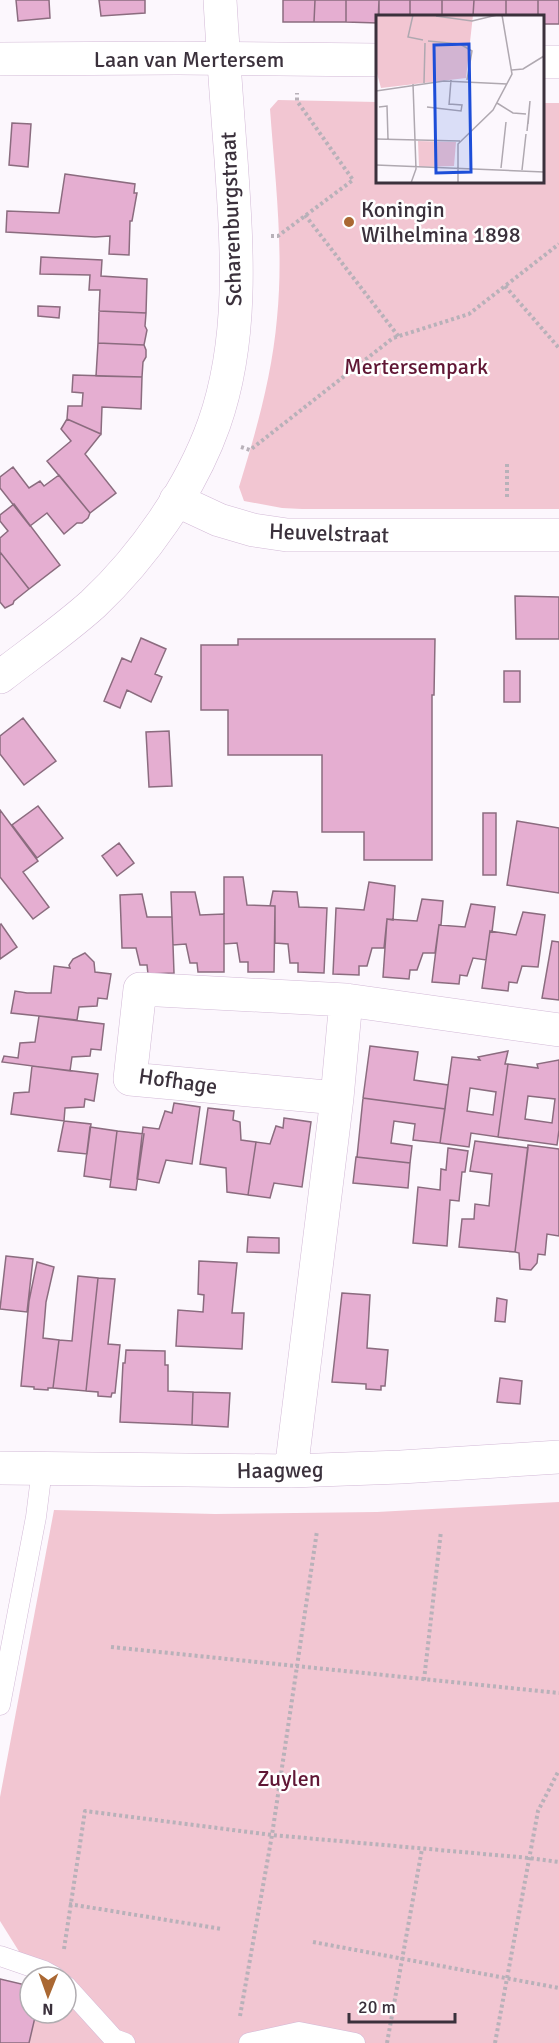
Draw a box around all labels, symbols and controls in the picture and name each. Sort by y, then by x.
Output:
inset map [376,15,544,183]
street label: Laan van Mertersem [94,46,284,73]
street label: Scharenburgstraat [214,131,248,307]
place label: Koningin Wilhelmina 1898 [361,196,521,248]
marker: Koningin Wilhelmina 1898 [342,215,356,229]
park label: Mertersempark [344,353,488,380]
street label: Heuvelstraat [269,517,390,549]
street label: Hofhage [137,1062,219,1100]
street label: Haagweg [236,1456,324,1484]
park label: Zuylen [257,1765,321,1792]
north arrow [18,1965,78,2025]
scale bar [349,1986,456,2024]
text: 20 m [358,1996,396,2018]
text: N [42,1999,53,2019]

